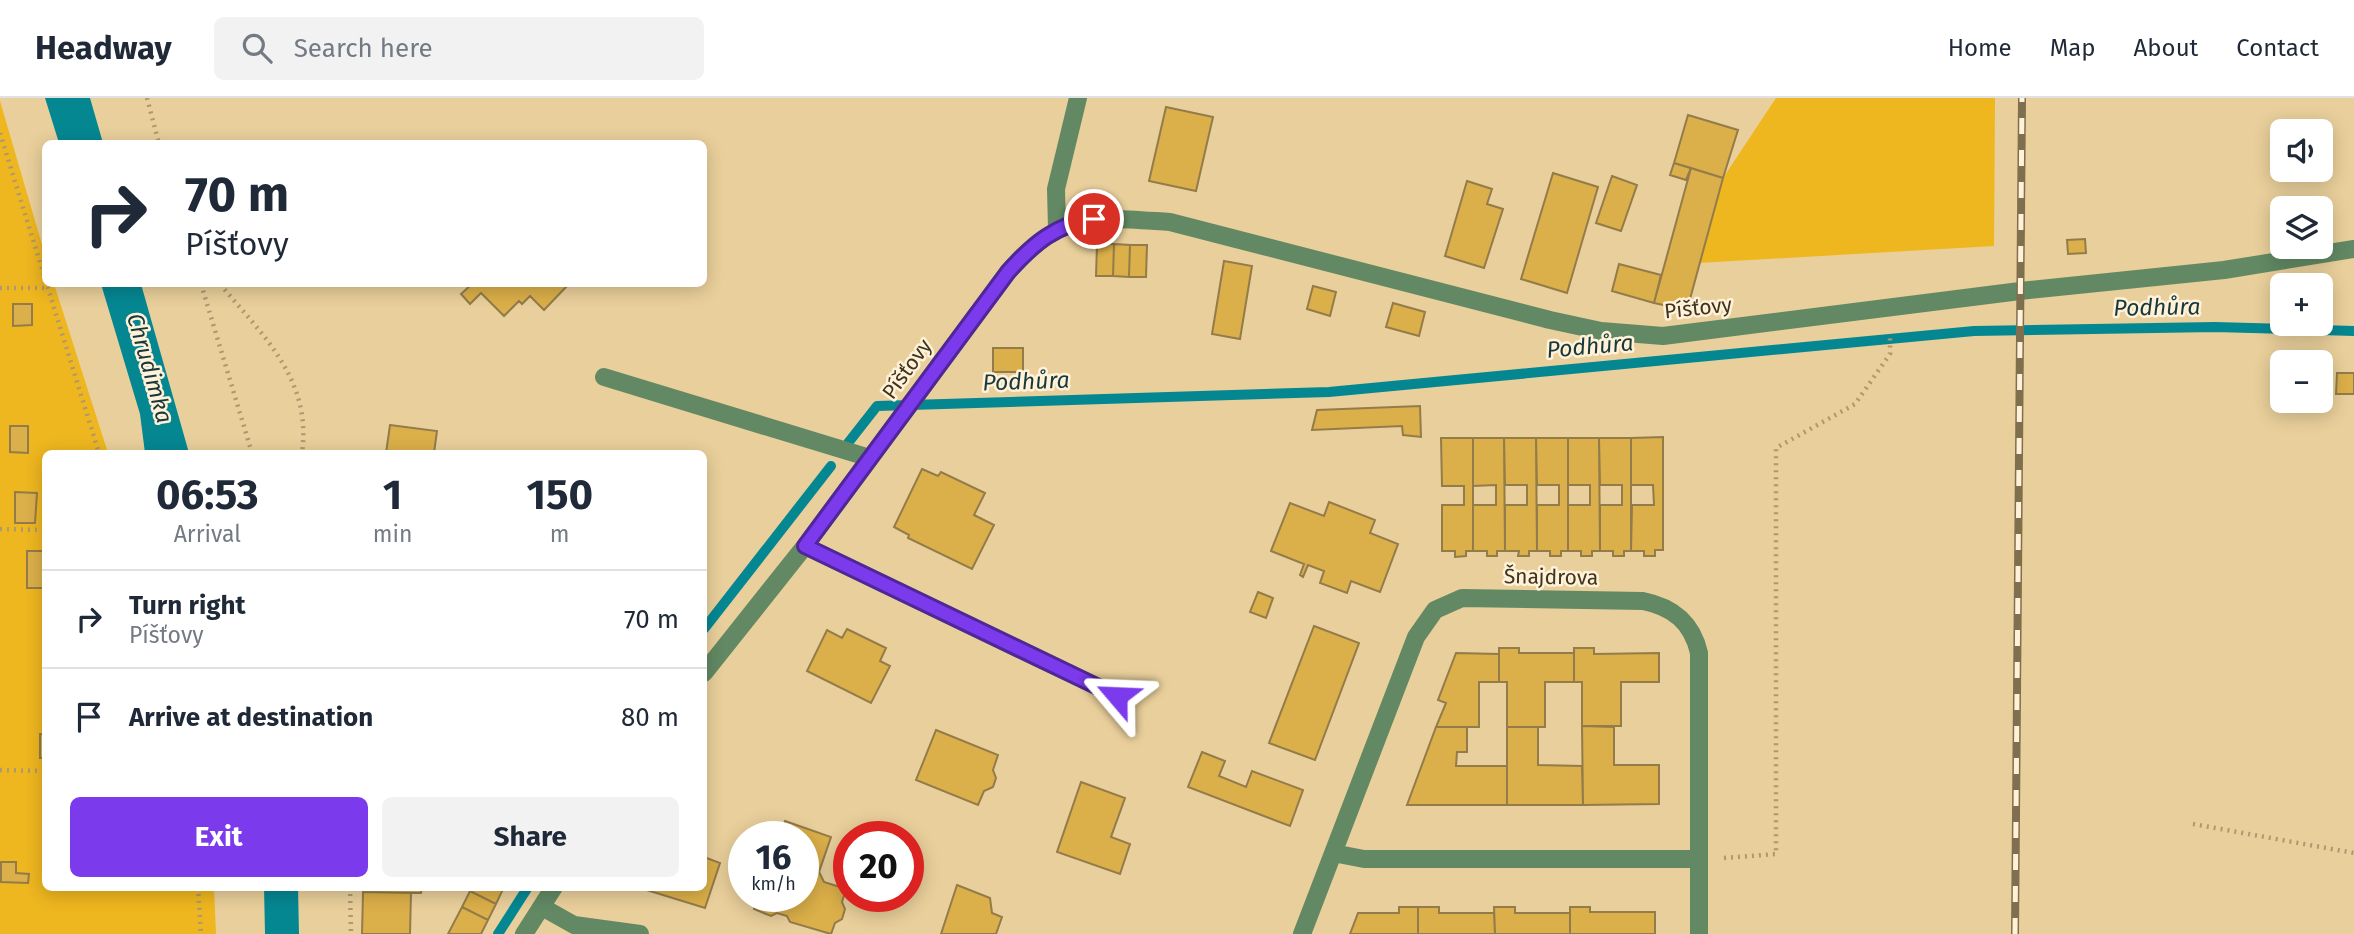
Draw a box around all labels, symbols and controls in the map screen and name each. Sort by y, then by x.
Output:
search box [214,17,704,80]
text: Headway [35,28,172,68]
icon: search [238,29,276,67]
text: Search here [294,33,433,64]
text: Home [1948,34,2012,62]
text: Map [2050,34,2096,62]
text: About [2134,34,2198,62]
text: Contact [2236,34,2319,62]
map controls [2270,119,2333,413]
button: sound [2270,119,2333,182]
text: 70 m [185,165,289,224]
icon: right [70,168,161,259]
pin [1064,189,1124,249]
button: layers [2270,196,2333,259]
icon: arrive [1075,200,1113,238]
text: Píšťovy [185,225,289,263]
button: + [2270,273,2333,336]
street label: Píšťovy [1663,291,1734,324]
water label: Podhůra [2113,292,2201,322]
water label: Chrudimka [121,310,179,426]
water label: Podhůra [1545,328,1635,364]
street label: Píšťovy [876,333,938,404]
button: − [2270,350,2333,413]
water label: Podhůra [982,365,1070,397]
text: 06:53 [156,470,259,520]
text: 1 [383,470,402,520]
text: 150 [526,470,593,520]
text: Arrival [174,520,241,548]
text: min [373,520,412,548]
text: m [550,520,570,548]
street label: Šnajdrova [1504,563,1598,591]
text: Turn right [129,590,246,621]
icon: right [70,600,108,638]
text: 70 m [624,604,679,635]
text: Píšťovy [129,621,204,649]
position arrow [1080,659,1154,733]
icon: arrive [70,698,108,736]
text: Arrive at destination [129,702,373,733]
text: 80 m [621,702,679,733]
button: Exit [70,797,368,877]
button: Share [382,797,679,877]
speed limit sign: 20 [833,821,924,912]
text: 16 [756,836,791,878]
text: km/h [751,873,796,895]

